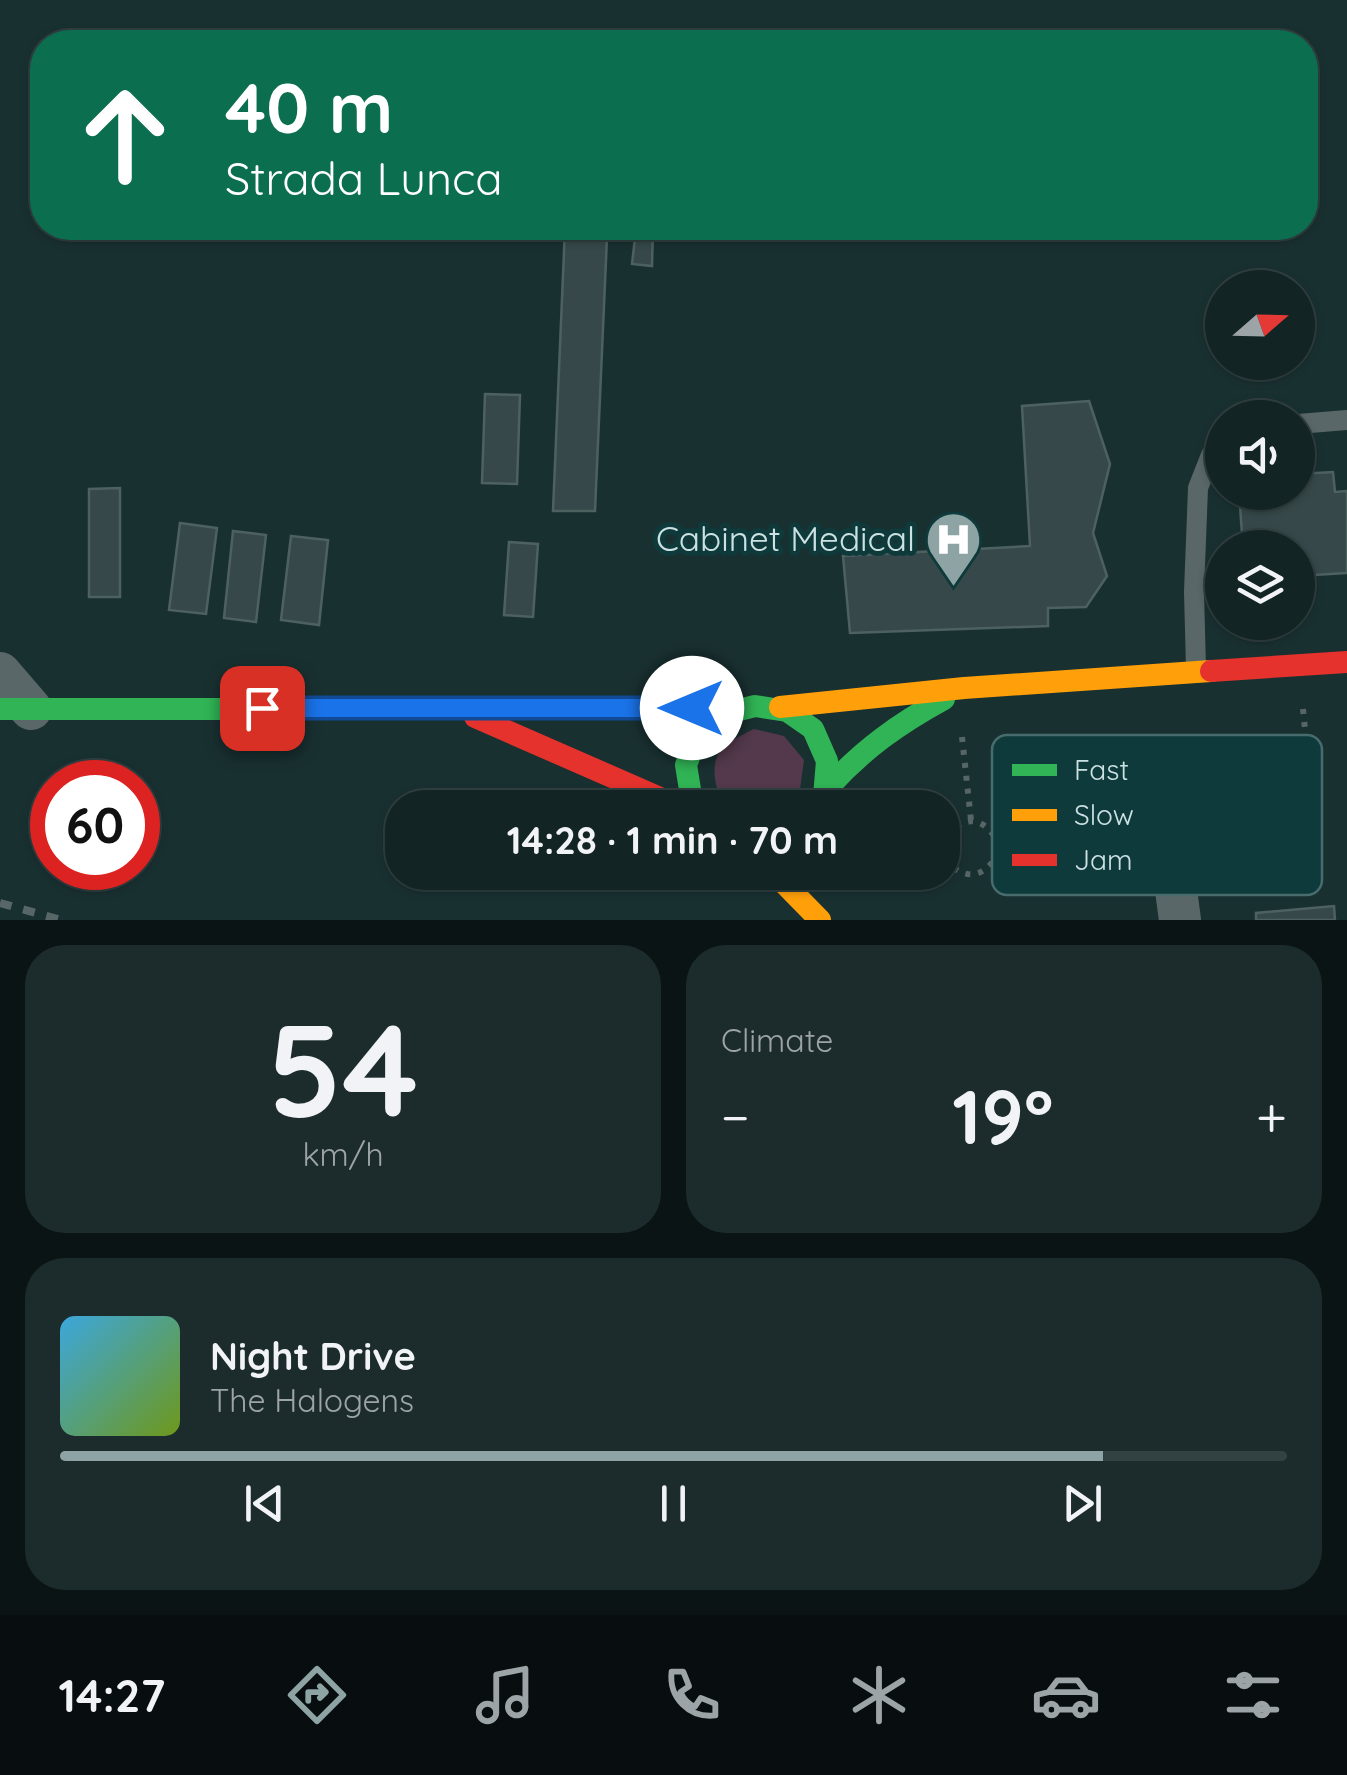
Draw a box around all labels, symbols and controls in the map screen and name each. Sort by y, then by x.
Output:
text: 40 m [225,63,393,151]
icon: ahead [60,70,190,200]
text: Strada Lunca [225,150,503,206]
north arrow [1205,270,1315,380]
map controls [1205,270,1315,640]
button: sound [1205,400,1315,510]
hospital icon: Cabinet Medical [924,509,984,588]
place label: Cabinet Medical [656,516,915,560]
button: layers [1205,530,1315,640]
position arrow [640,656,744,760]
pin [220,666,305,751]
icon: arrive [235,681,290,736]
legend [992,735,1322,895]
text: Fast [1074,752,1129,787]
speed limit sign: 60 [30,760,160,890]
text: Slow [1074,797,1134,832]
text: 14:28 · 1 min · 70 m [507,816,838,864]
text: Jam [1074,842,1133,877]
text: 54 [267,987,419,1150]
text: Climate [721,1020,833,1060]
text: 19° [952,1069,1053,1163]
text: − [721,1082,750,1151]
text: + [1256,1082,1287,1151]
text: km/h [302,1134,384,1174]
text: Night Drive [210,1332,416,1380]
text: The Halogens [210,1380,414,1420]
icon: previous [237,1476,292,1531]
icon: pause [646,1476,701,1531]
icon: next [1055,1476,1110,1531]
icon: directions [282,1660,352,1730]
icon: music [470,1660,540,1730]
icon: phone [657,1660,727,1730]
icon: climate [844,1660,914,1730]
icon: car [1031,1660,1101,1730]
icon: filters [1218,1660,1288,1730]
text: 14:27 [59,1667,165,1723]

